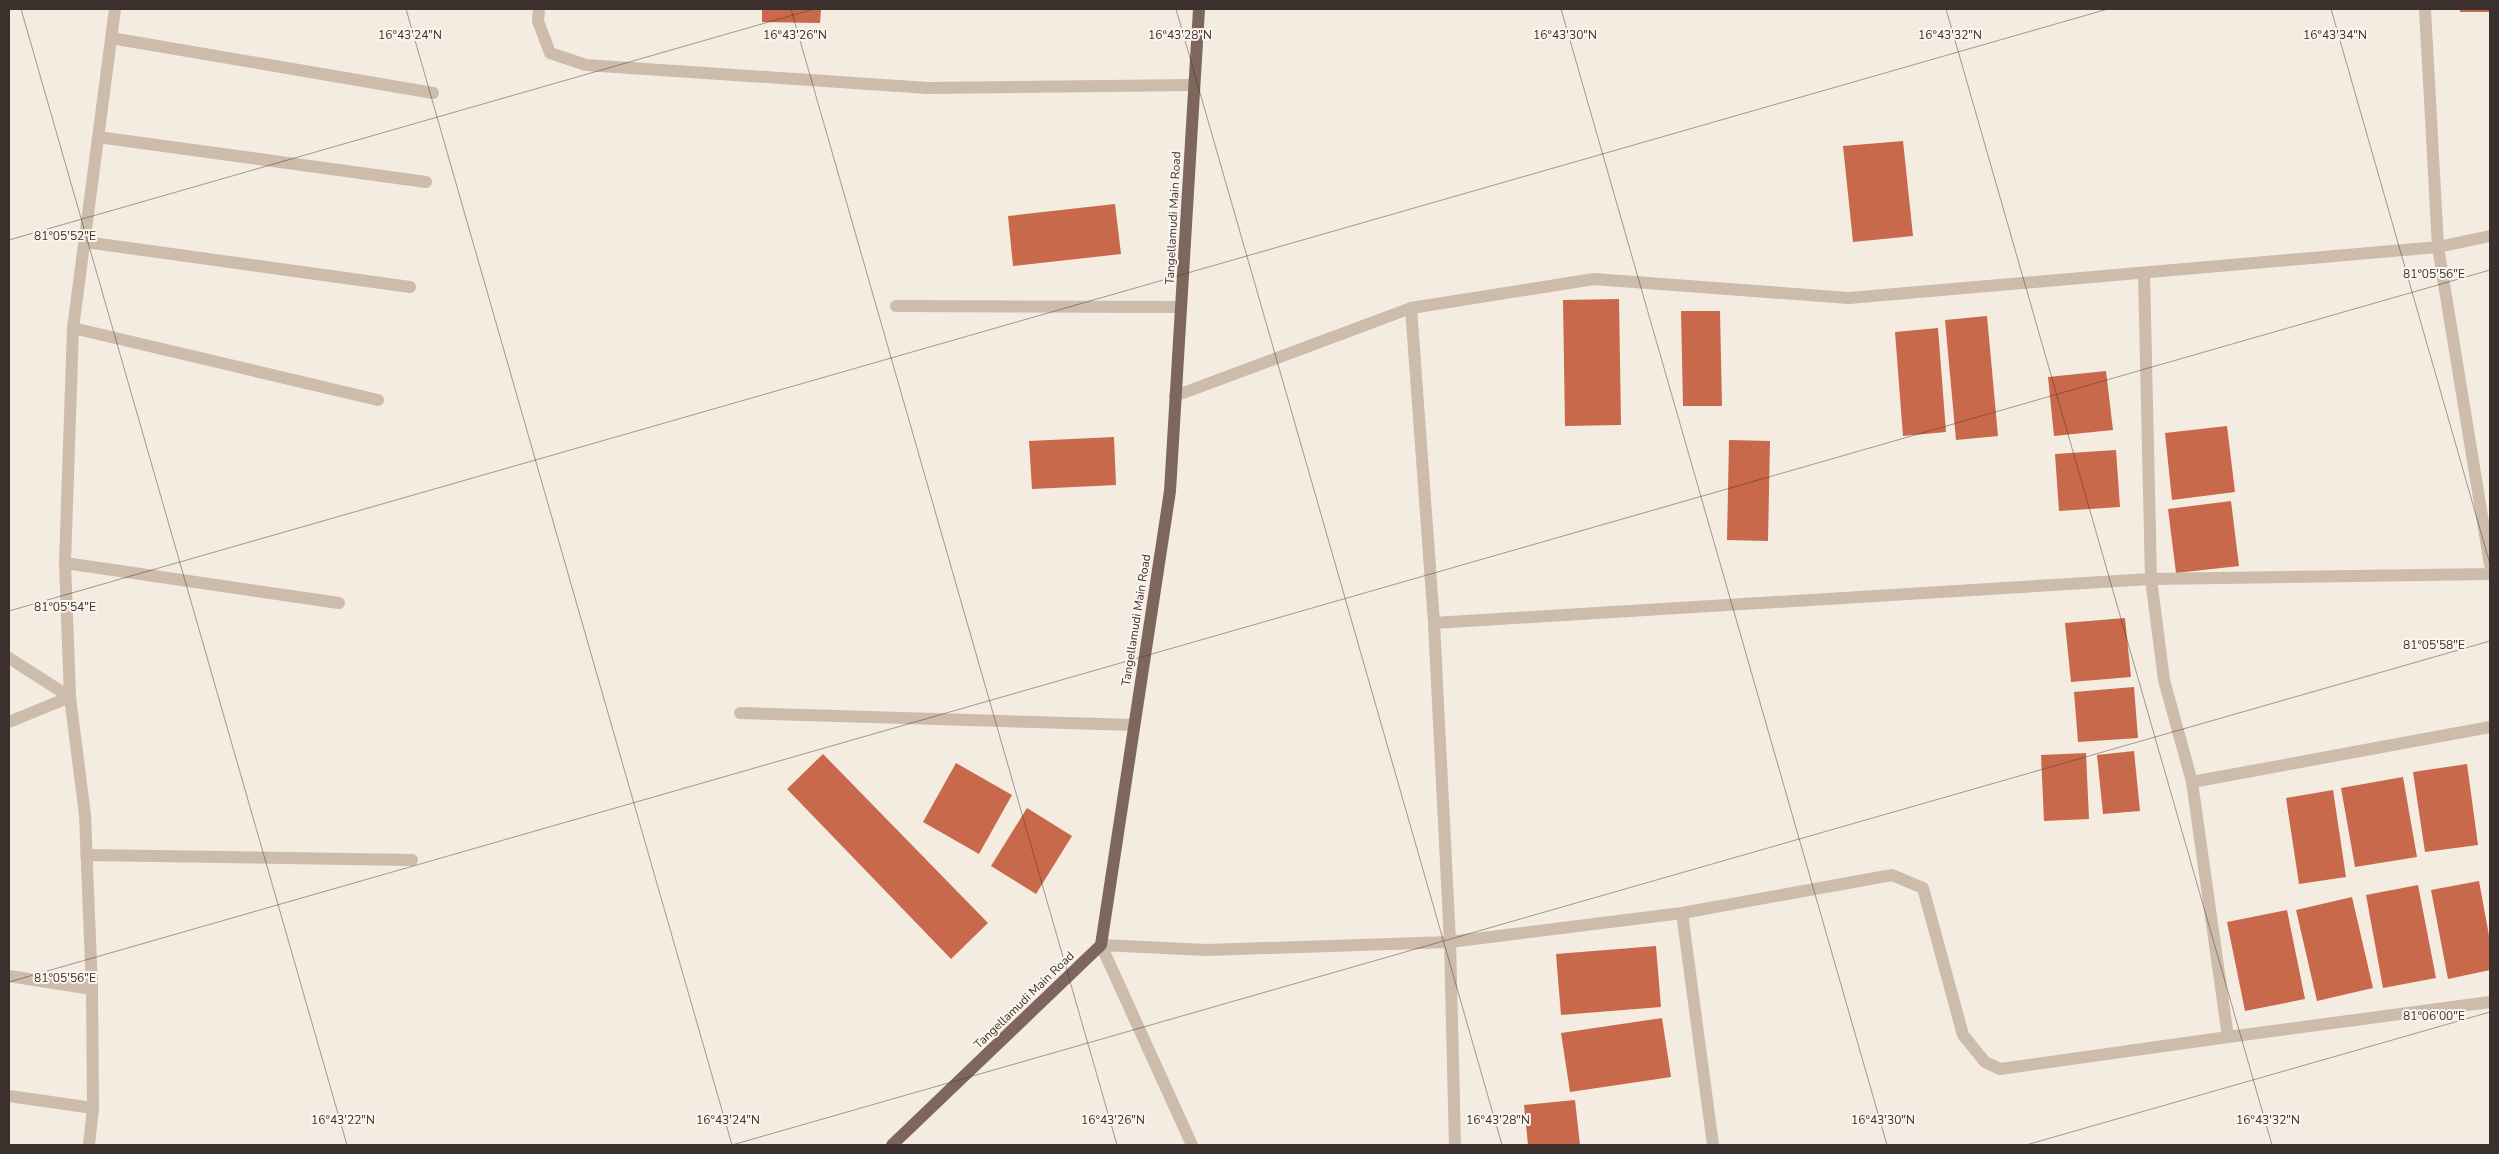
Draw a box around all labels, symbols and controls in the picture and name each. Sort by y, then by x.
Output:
text: 16°43'24"N [378,27,442,43]
text: 16°43'26"N [763,27,827,43]
text: 16°43'28"N [1148,27,1212,43]
text: 16°43'30"N [1533,27,1597,43]
text: 16°43'32"N [1918,27,1982,43]
text: 16°43'34"N [2303,27,2367,43]
street label: Tangellamudi Main Road [1162,151,1184,285]
text: 81°05'52"E [34,228,96,244]
text: 81°05'56"E [2403,266,2465,282]
street label: Tangellamudi Main Road [1118,553,1154,687]
text: 81°05'54"E [34,599,96,615]
text: 81°05'58"E [2403,637,2465,653]
street label: Tangellamudi Main Road [970,948,1078,1052]
text: 81°05'56"E [34,970,96,986]
text: 81°06'00"E [2403,1008,2465,1024]
text: 16°43'22"N [311,1112,375,1128]
text: 16°43'24"N [696,1112,760,1128]
text: 16°43'26"N [1081,1112,1145,1128]
text: 16°43'28"N [1466,1112,1530,1128]
text: 16°43'30"N [1851,1112,1915,1128]
text: 16°43'32"N [2236,1112,2300,1128]

